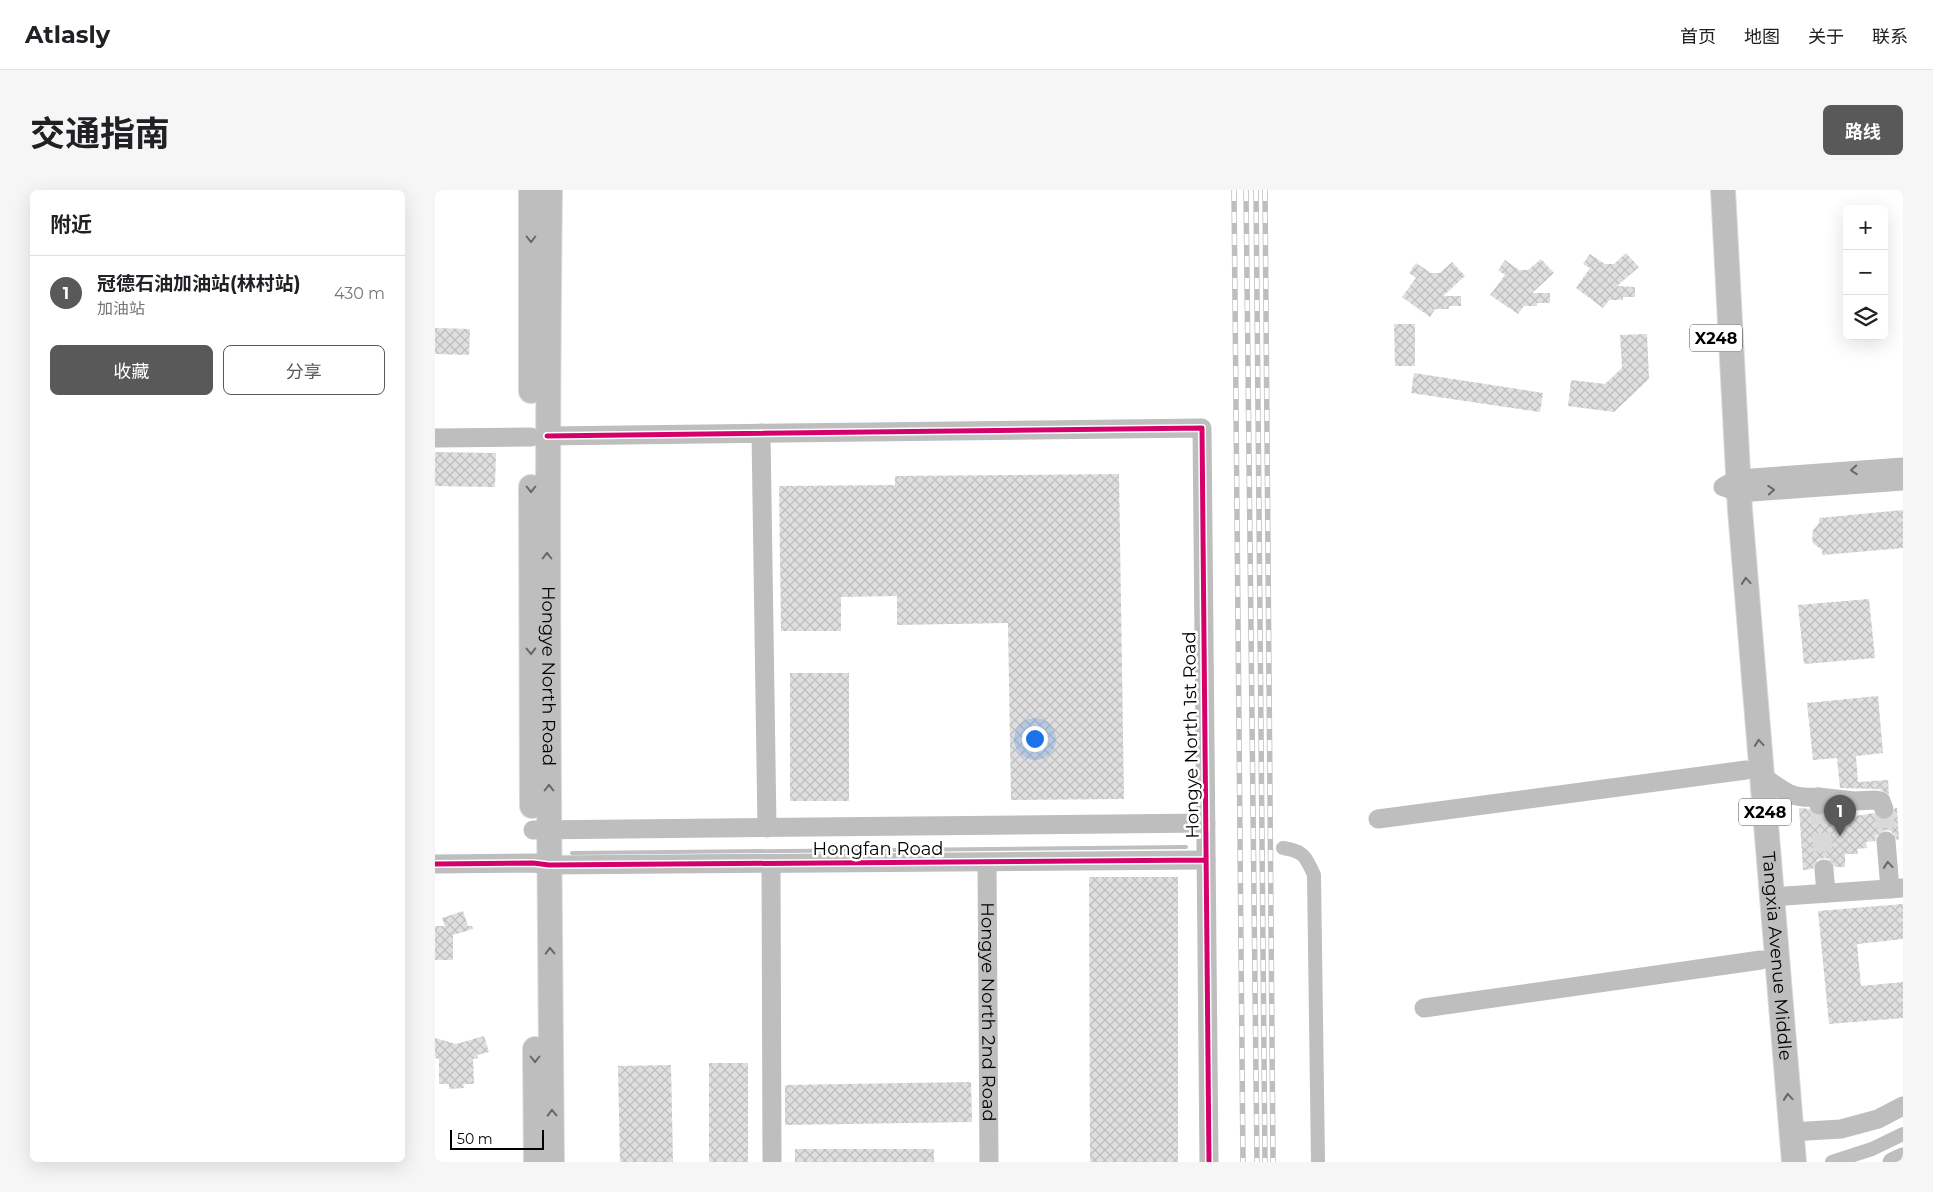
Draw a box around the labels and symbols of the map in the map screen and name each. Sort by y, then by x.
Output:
one-way arrow [526,235,536,243]
road number: X248 [1690,324,1742,352]
one-way arrow [1850,465,1858,476]
one-way arrow [526,485,536,493]
one-way arrow [1767,485,1775,496]
one-way arrow [542,552,552,560]
one-way arrow [1741,577,1752,585]
street label: Hongye North Road [537,586,560,766]
street label: Hongye North 1st Road [1178,631,1204,839]
one-way arrow [525,647,536,655]
your location [1022,726,1048,752]
one-way arrow [1754,738,1765,746]
one-way arrow [544,784,554,792]
pin: 1 [1824,795,1856,836]
road number: X248 [1739,798,1791,826]
street label: Hongfan Road [813,838,943,860]
street label: Tangxia Avenue Middle [1757,851,1797,1062]
one-way arrow [1883,861,1894,869]
street label: Hongye North 2nd Road [976,902,1000,1122]
one-way arrow [545,947,555,954]
one-way arrow [530,1055,540,1063]
one-way arrow [1783,1092,1794,1100]
one-way arrow [547,1109,557,1117]
scale bar [450,1127,544,1150]

